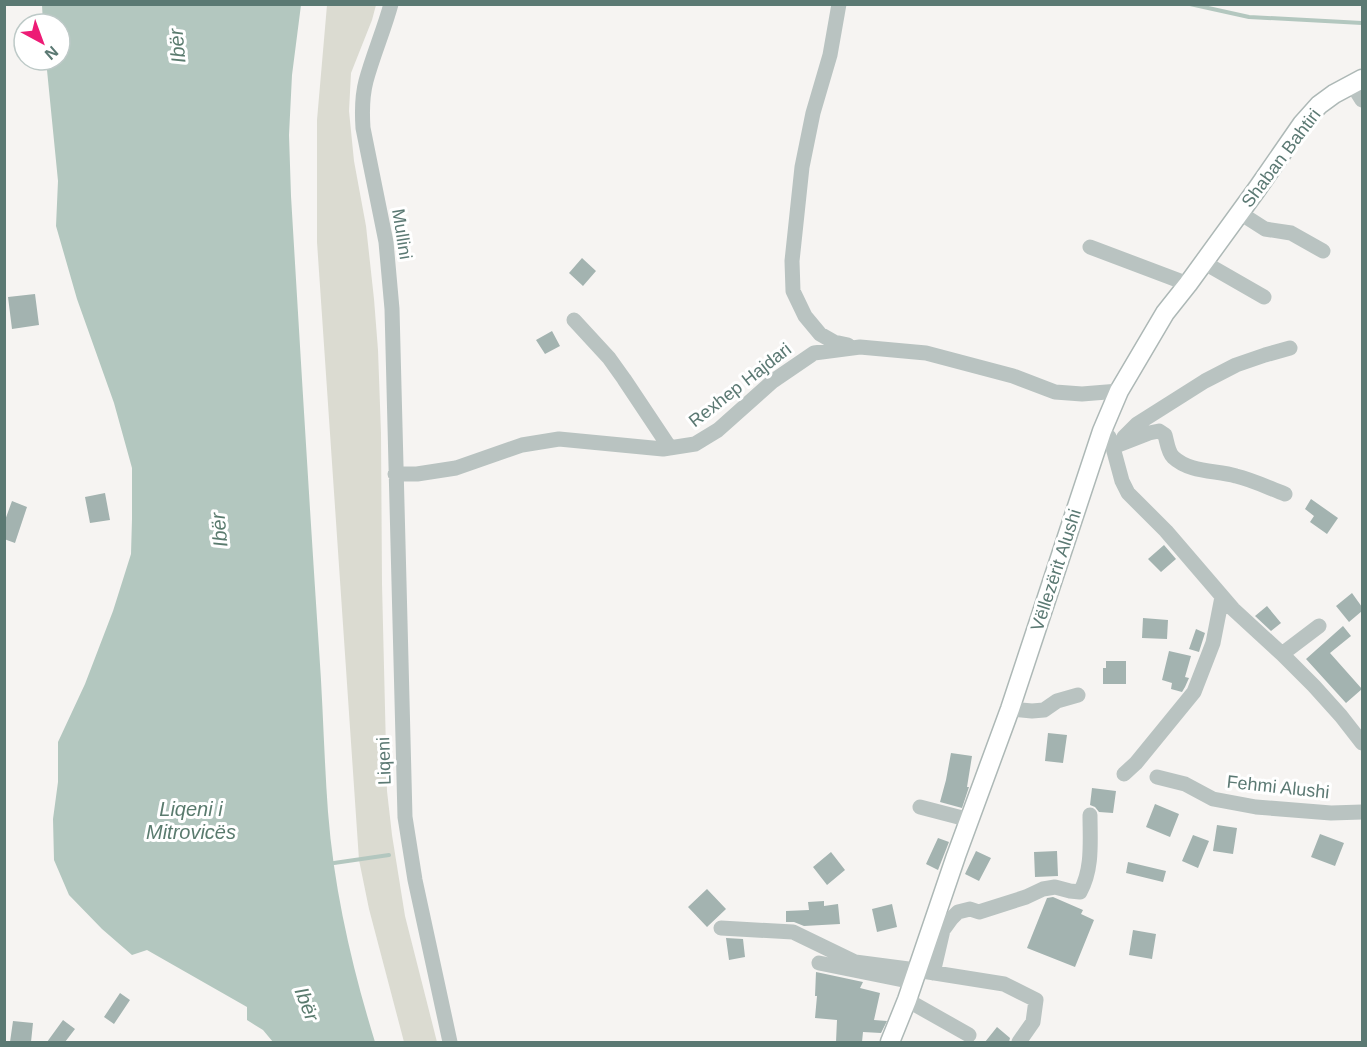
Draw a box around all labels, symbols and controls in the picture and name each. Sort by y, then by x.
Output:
north arrow [12,12,72,72]
water label: Ibër [164,27,189,64]
text: N [42,43,61,63]
street label: Shaban Bahtiri [1237,105,1325,211]
street label: Mullini [388,207,416,261]
street label: Rexhep Hajdari [685,339,795,431]
street label: Vëllezërit Alushi [1027,506,1085,634]
water label: Ibër [206,511,231,548]
street label: Liqeni [373,737,395,785]
street label: Fehmi Alushi [1226,772,1330,802]
water label: Liqeni i Mitrovicës [146,798,236,843]
water label: Ibër [291,984,324,1025]

